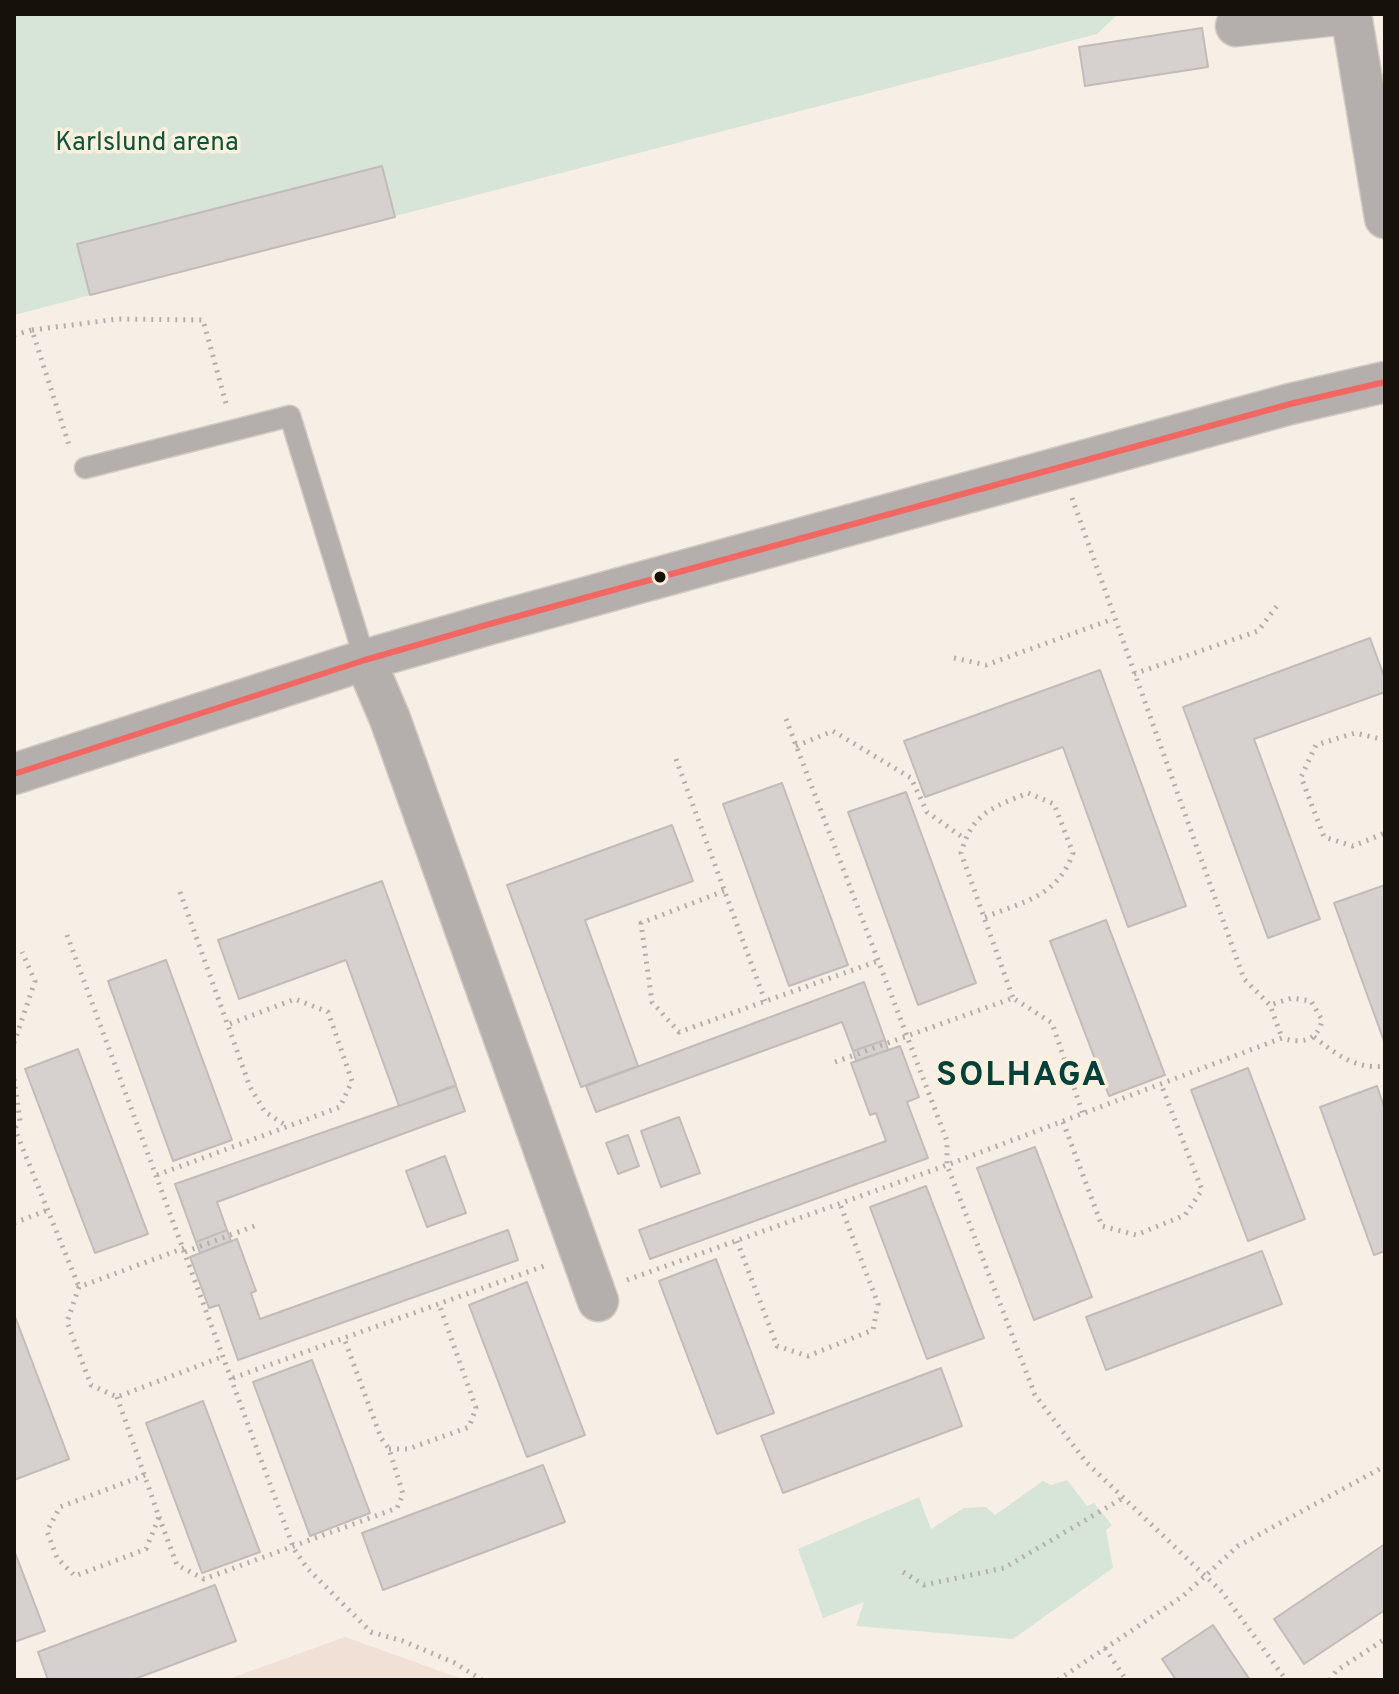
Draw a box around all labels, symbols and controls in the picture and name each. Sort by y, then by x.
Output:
park label: Karlslund arena [55,129,239,161]
unlabelled marker [652,569,668,585]
district label: SOLHAGA [936,1058,1108,1098]

